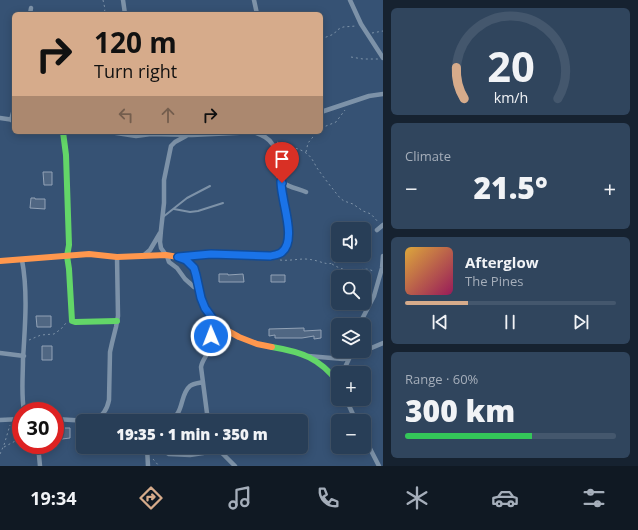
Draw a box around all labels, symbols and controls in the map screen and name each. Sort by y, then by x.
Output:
text: 120 m [94,23,177,61]
icon: right [28,28,80,80]
text: 20 [487,38,534,94]
text: Turn right [94,59,177,83]
text: km/h [493,88,528,107]
icon: left [115,104,137,126]
icon: ahead [157,104,179,126]
icon: right [199,104,221,126]
pin [265,142,299,183]
text: Climate [405,147,451,165]
icon: arrive [271,148,293,170]
text: 21.5° [473,167,548,208]
text: − [405,173,418,203]
text: + [603,173,616,203]
map controls [331,222,371,454]
button: sound [331,222,371,262]
text: Afterglow [465,252,539,272]
button: search [331,270,371,310]
text: The Pines [465,272,523,290]
icon: previous [429,311,451,333]
icon: pause [499,311,521,333]
icon: next [570,311,592,333]
position arrow [190,315,232,357]
button: layers [331,318,371,358]
button: + [331,366,371,406]
text: Range · 60% [405,370,478,388]
text: 300 km [405,390,515,431]
speed limit sign: 30 [12,402,64,454]
button: − [331,414,371,454]
text: 19:35 · 1 min · 350 m [116,424,268,444]
icon: directions [137,484,165,512]
icon: music [226,484,254,512]
icon: phone [314,484,342,512]
icon: climate [403,484,431,512]
icon: car [491,484,519,512]
icon: filters [580,484,608,512]
text: 19:34 [30,486,77,510]

